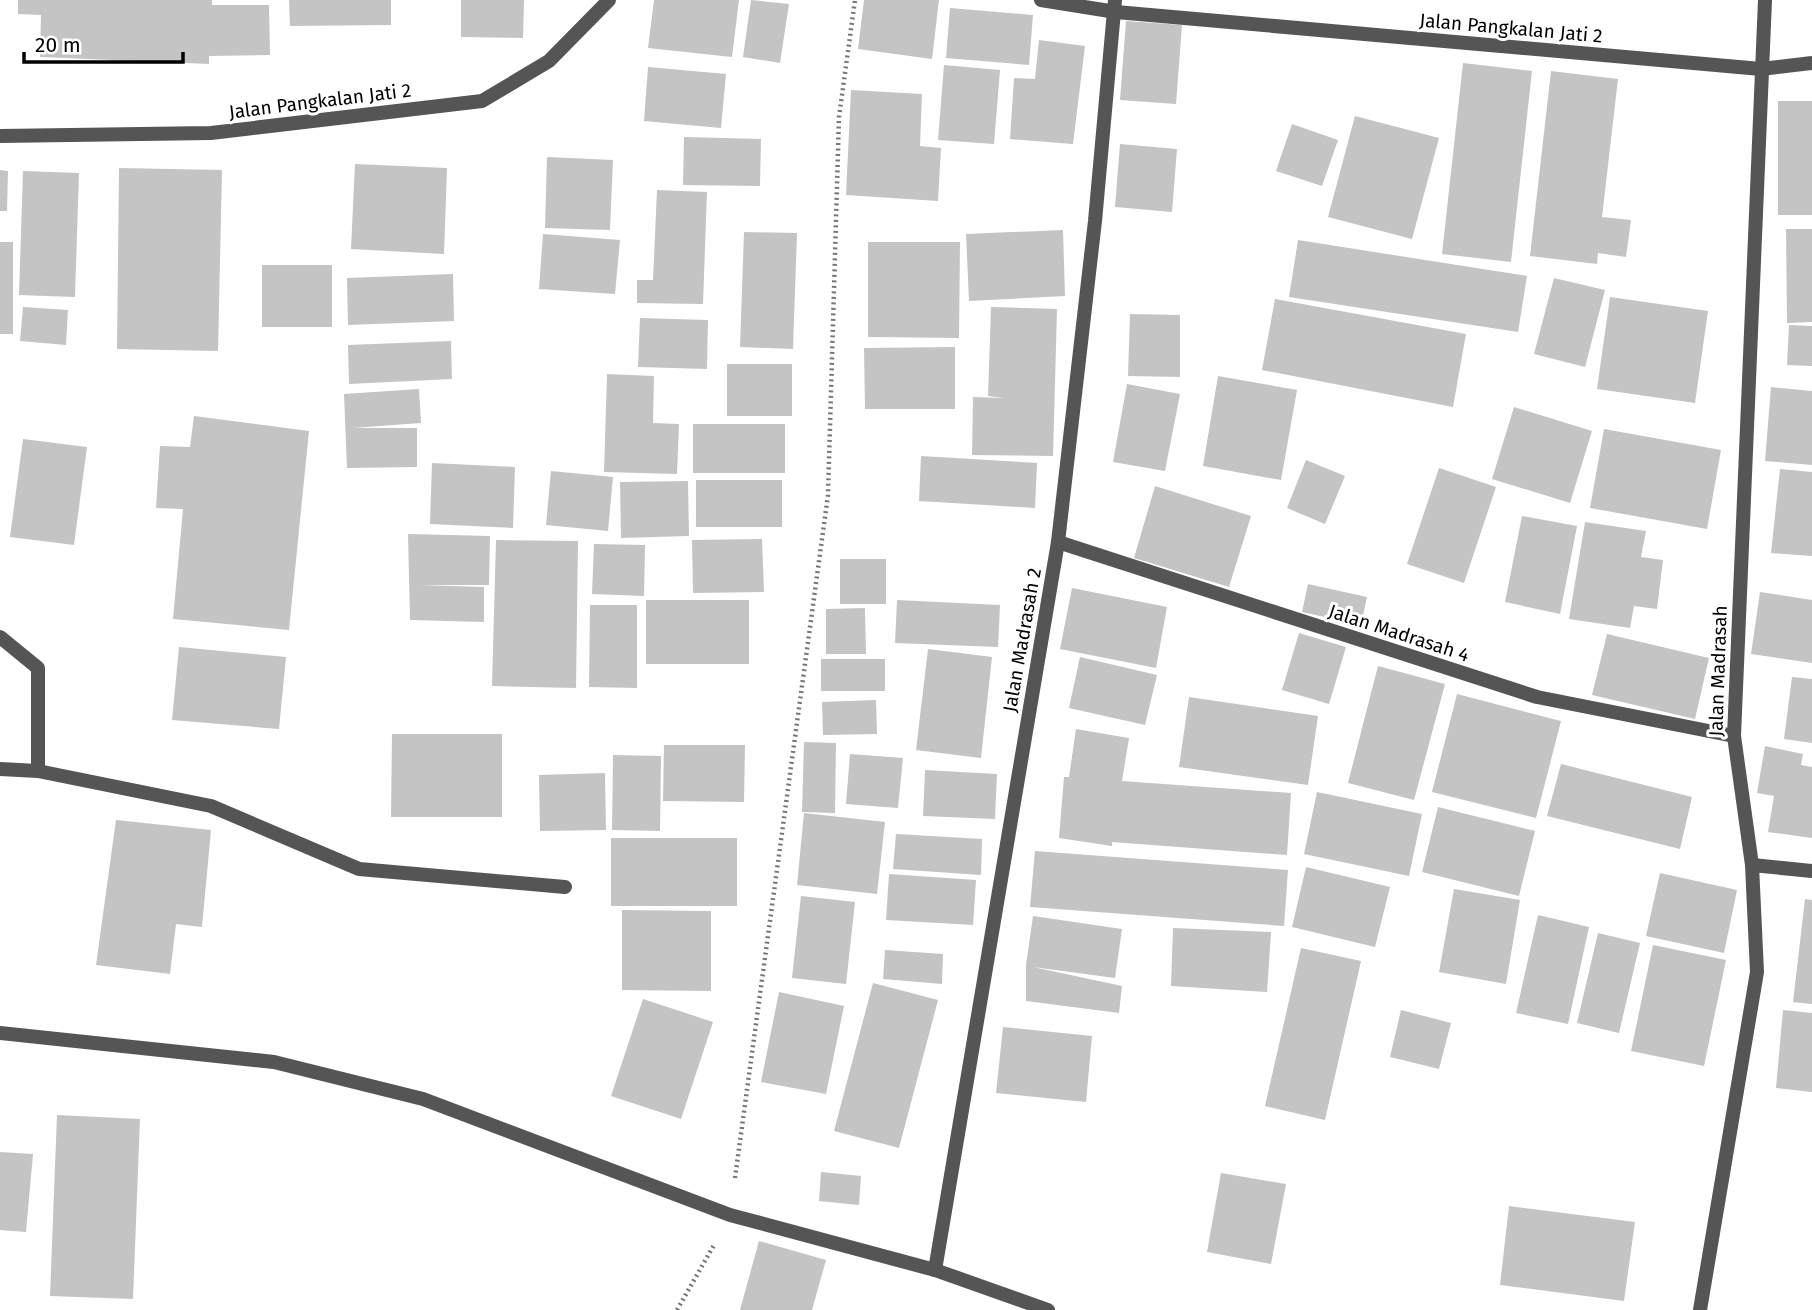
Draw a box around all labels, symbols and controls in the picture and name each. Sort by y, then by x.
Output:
street label: Jalan Pangkalan Jati 2 [1419,9,1603,47]
scale bar [24,21,184,65]
text: 20 m [35,32,81,58]
street label: Jalan Pangkalan Jati 2 [227,78,413,124]
street label: Jalan Madrasah 2 [998,566,1046,714]
street label: Jalan Madrasah 4 [1326,599,1472,667]
street label: Jalan Madrasah [1704,605,1732,737]

